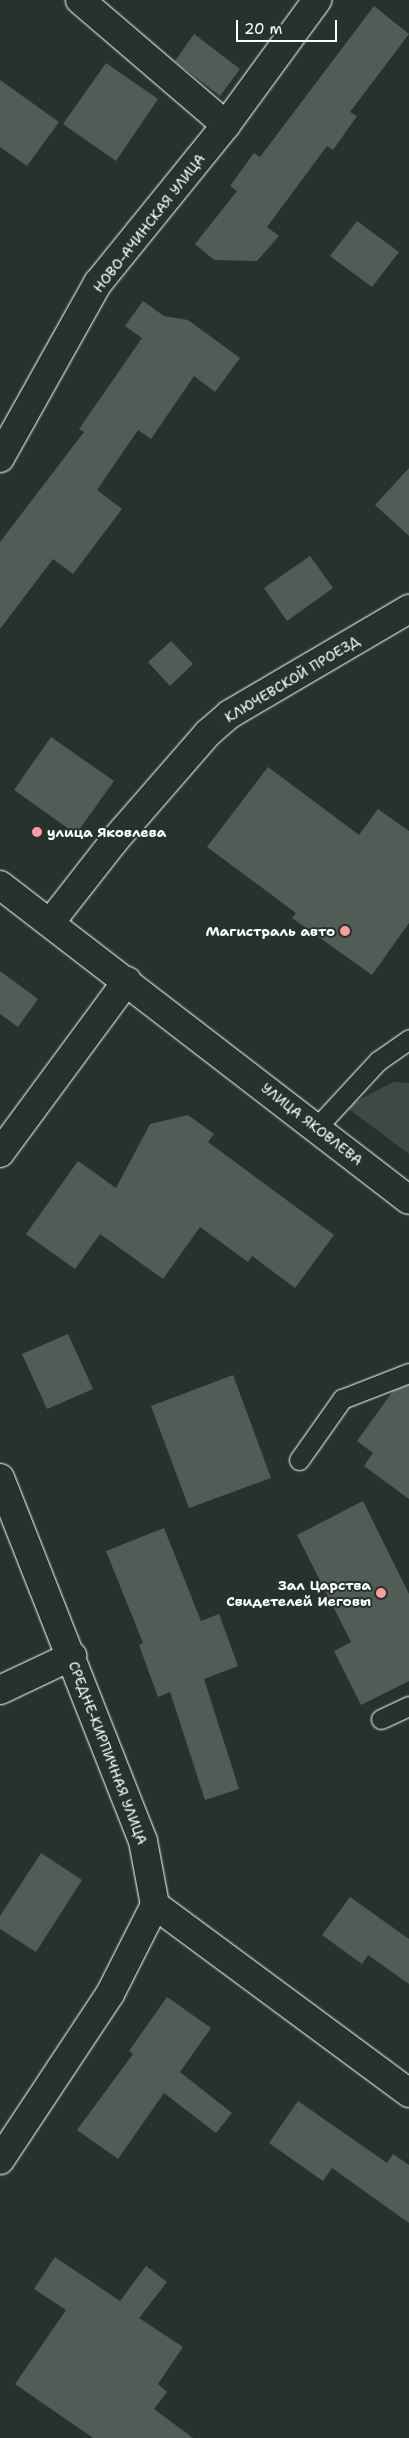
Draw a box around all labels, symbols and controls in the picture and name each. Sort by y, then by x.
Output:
scale bar [239,10,340,42]
text: 20 m [244,19,283,39]
street label: НОВО-АЧИНСКАЯ УЛИЦА [90,150,208,296]
street label: КЛЮЧЕВСКОЙ ПРОЕЗД [222,632,362,726]
place label: улица Яковлева [47,824,166,840]
marker: улица Яковлева [31,826,43,838]
place label: Магистраль авто [205,923,335,939]
marker: Магистраль авто [339,925,351,937]
street label: УЛИЦА ЯКОВЛЕВА [258,1079,366,1169]
place label: Зал Царства Свидетелей Иеговы [226,1577,371,1610]
marker: Зал Царства Свидетелей Иеговы [375,1587,387,1599]
street label: СРЕДНЕ-КИРПИЧНАЯ УЛИЦА [65,1659,151,1847]

